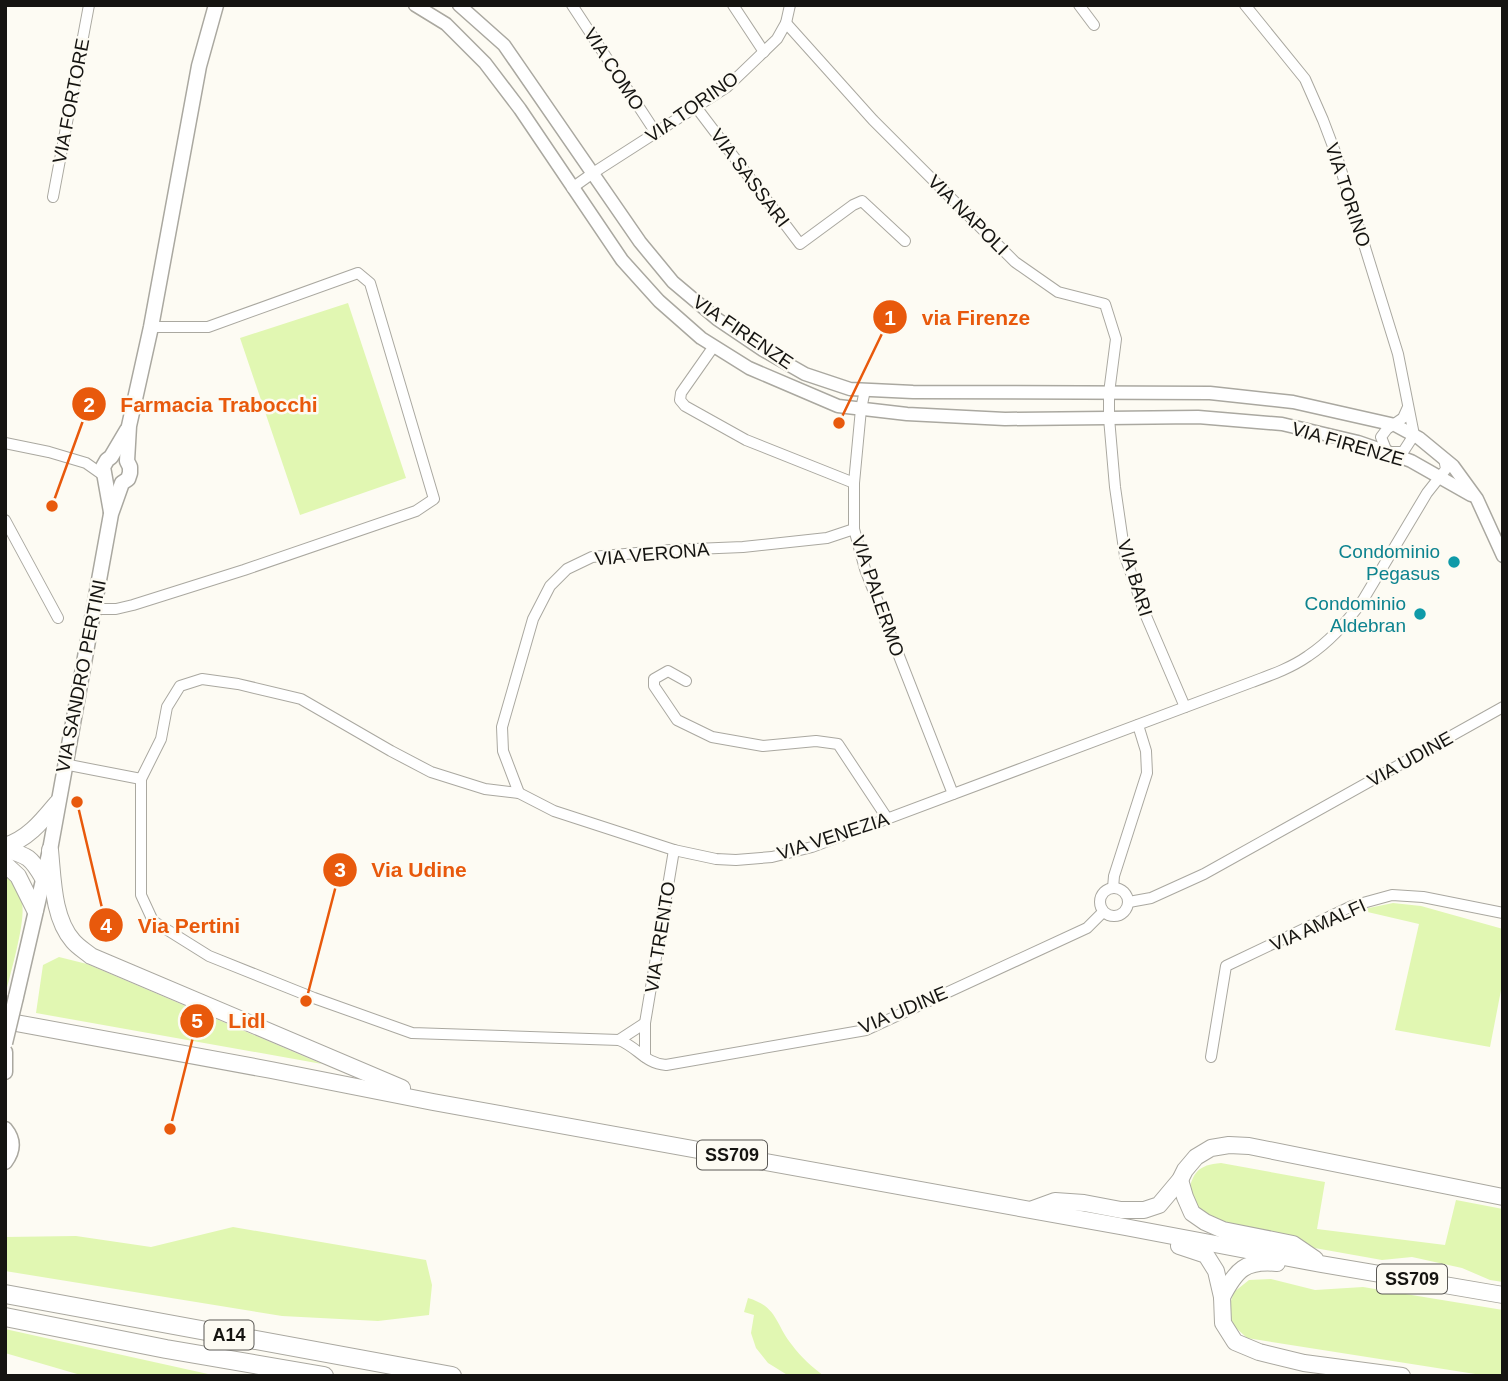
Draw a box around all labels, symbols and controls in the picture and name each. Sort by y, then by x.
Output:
street label: VIA COMO [580,24,648,114]
street label: VIA FORTORE [49,37,93,165]
street label: VIA TORINO [642,67,742,147]
street label: VIA SASSARI [706,125,794,231]
street label: VIA TORINO [1321,140,1375,250]
street label: VIA NAPOLI [924,171,1012,259]
street label: VIA FIRENZE [689,291,797,373]
callout: via Firenze [873,296,1044,338]
text: 1 [884,306,896,329]
text: via Firenze [922,306,1030,329]
callout: Farmacia Trabocchi [71,383,331,425]
text: 2 [83,393,95,416]
text: Farmacia Trabocchi [120,393,318,416]
street label: VIA FIRENZE [1289,418,1407,470]
street label: VIA PALERMO [848,533,908,659]
street label: VIA BARI [1113,537,1157,619]
street label: VIA VERONA [594,538,711,569]
place label: Condominio Pegasus [1339,541,1440,584]
marker: Condominio Pegasus [1446,554,1462,570]
street label: VIA SANDRO PERTINI [52,578,110,774]
place label: Condominio Aldebran [1305,593,1406,636]
marker: Condominio Aldebran [1412,606,1428,622]
street label: VIA UDINE [1364,727,1456,791]
street label: VIA VENEZIA [775,808,892,864]
callout: Via Udine [322,849,481,891]
text: 3 [334,858,346,881]
text: Via Udine [371,858,467,881]
street label: VIA TRENTO [641,880,679,994]
street label: VIA AMALFI [1267,895,1369,955]
callout: Via Pertini [88,904,254,946]
text: 4 [100,914,112,937]
text: Via Pertini [138,914,240,937]
street label: VIA UDINE [856,982,950,1038]
callout: Lidl [179,1000,280,1042]
text: 5 [191,1009,203,1032]
text: Lidl [228,1009,266,1032]
road number: SS709 [697,1140,767,1170]
road number: SS709 [1377,1264,1447,1294]
road number: A14 [204,1320,254,1350]

